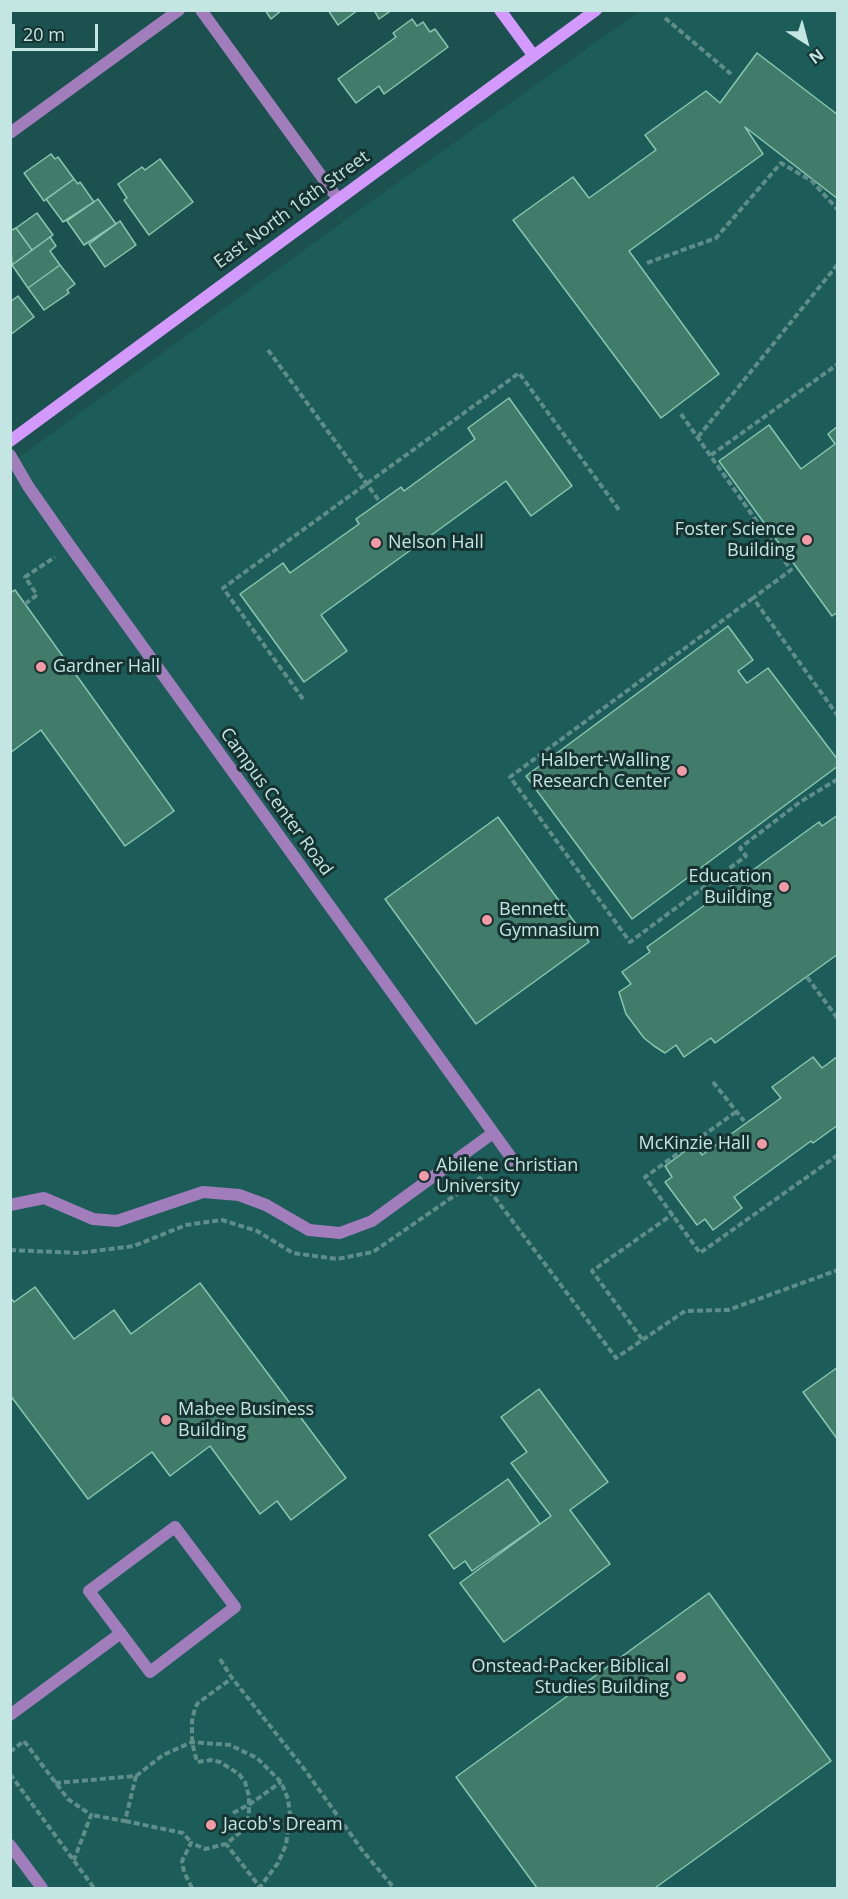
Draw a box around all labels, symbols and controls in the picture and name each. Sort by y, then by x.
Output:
scale bar [15,12,100,50]
north arrow [776,12,836,72]
text: 20 m [23,22,65,46]
text: N [805,44,828,69]
street label: East North 16th Street [210,146,374,274]
place label: Foster Science Building [675,519,795,562]
place label: Nelson Hall [388,532,484,554]
marker: Foster Science Building [800,533,814,547]
marker: Nelson Hall [369,536,383,550]
place label: Gardner Hall [53,656,160,678]
marker: Gardner Hall [34,660,48,674]
street label: Campus Center Road [215,724,337,880]
place label: Halbert-Walling Research Center [532,750,670,792]
marker: Halbert-Walling Research Center [675,764,689,778]
place label: Education Building [688,866,772,908]
marker: Education Building [777,880,791,894]
place label: Bennett Gymnasium [499,899,600,942]
marker: Bennett Gymnasium [480,913,494,927]
place label: McKinzie Hall [638,1133,750,1155]
marker: McKinzie Hall [755,1137,769,1151]
place label: Abilene Christian University [436,1155,578,1198]
marker: Abilene Christian University [417,1169,431,1183]
place label: Mabee Business Building [178,1399,314,1442]
marker: Mabee Business Building [159,1413,173,1427]
place label: Onstead-Packer Biblical Studies Building [472,1656,669,1698]
marker: Onstead-Packer Biblical Studies Building [674,1670,688,1684]
place label: Jacob's Dream [223,1814,343,1836]
marker: Jacob's Dream [204,1818,218,1832]

